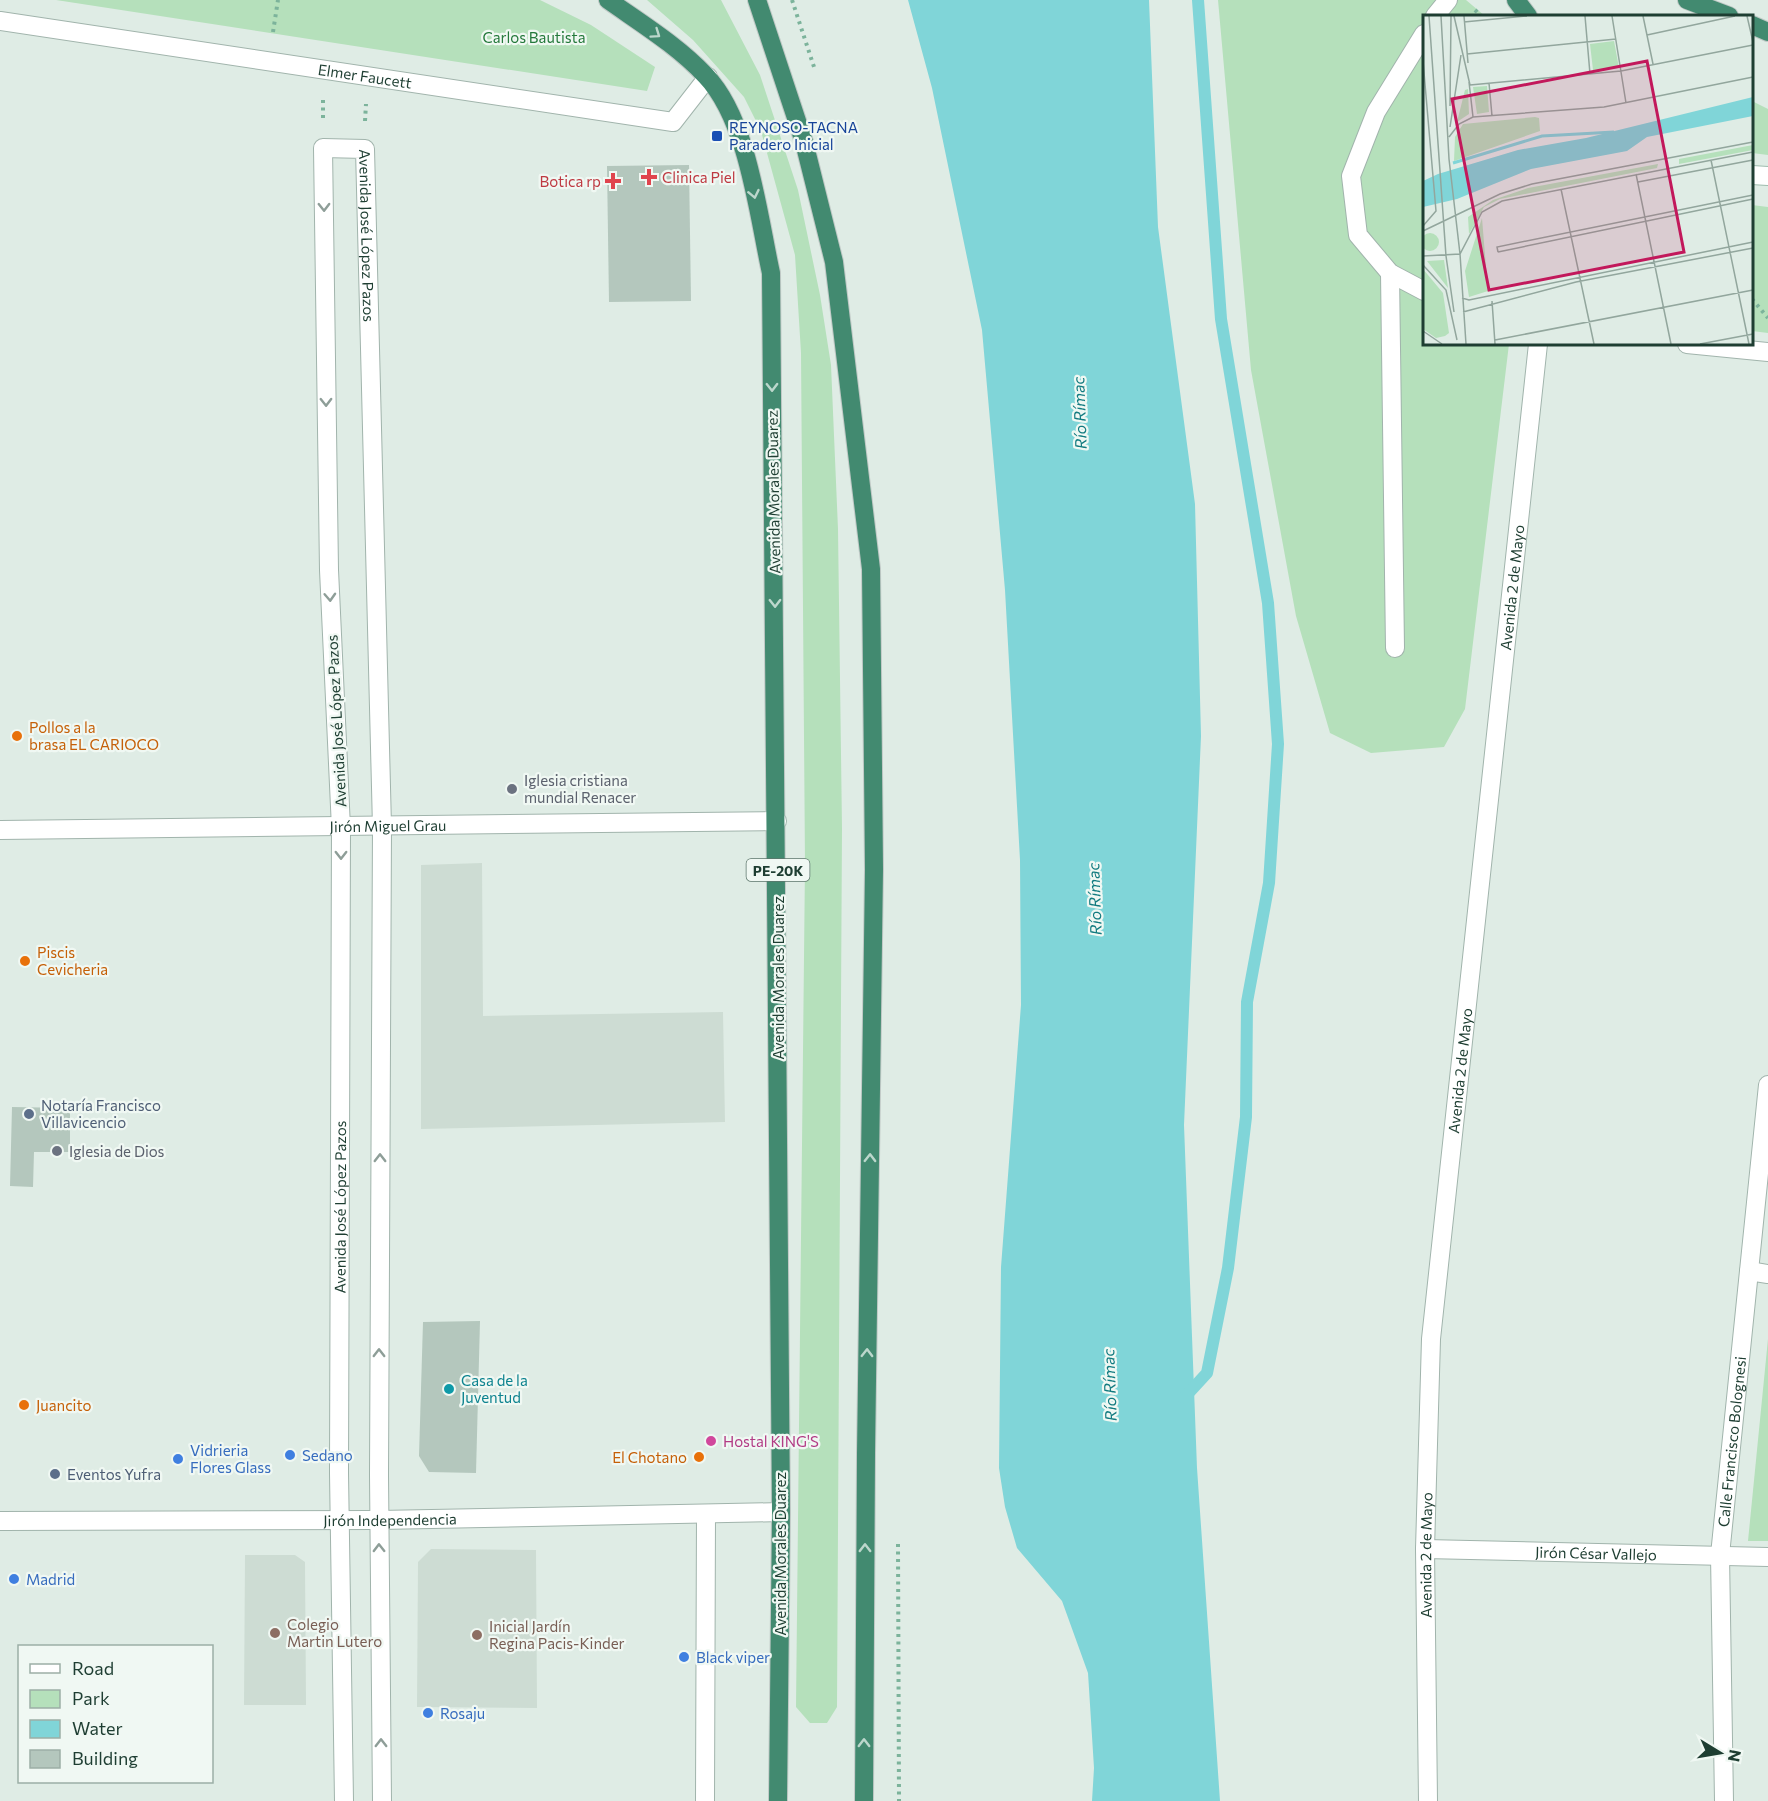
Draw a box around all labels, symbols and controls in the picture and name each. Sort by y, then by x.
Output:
inset map [1423,15,1753,345]
one-way arrow [649,27,660,38]
park label: Carlos Bautista [482,28,586,46]
street label: Elmer Faucett [317,60,413,92]
place label: REYNOSO-TACNA Paradero Inicial [729,118,858,153]
marker: REYNOSO-TACNA Paradero Inicial [710,129,724,143]
street label: Avenida José López Pazos [356,149,378,322]
marker: Clinica Piel [640,168,658,186]
place label: Clinica Piel [662,168,736,186]
place label: Botica rp [539,172,601,190]
marker: Botica rp [606,174,620,188]
one-way arrow [747,189,760,199]
one-way arrow [318,202,330,211]
water label: Río Rímac [1068,376,1090,450]
one-way arrow [766,383,778,392]
one-way arrow [320,397,333,406]
street label: Avenida Morales Duarez [763,410,783,574]
street label: Avenida 2 de Mayo [1496,524,1528,651]
one-way arrow [323,592,336,601]
one-way arrow [768,599,781,608]
street label: Avenida José López Pazos [322,634,350,808]
place label: Pollos a la brasa EL CARIOCO [29,718,159,753]
marker: Pollos a la brasa EL CARIOCO [10,729,24,743]
place label: Iglesia cristiana mundial Renacer [524,771,636,806]
marker: Iglesia cristiana mundial Renacer [505,782,519,796]
street label: Jirón Miguel Grau [329,816,447,835]
one-way arrow [335,850,347,859]
road number: PE-20K [746,859,810,881]
water label: Río Rímac [1083,862,1105,936]
street label: Avenida Morales Duarez [769,896,787,1060]
place label: Piscis Cevicheria [37,943,108,978]
marker: Piscis Cevicheria [18,954,32,968]
street label: Avenida 2 de Mayo [1444,1007,1476,1134]
place label: Notaría Francisco Villavicencio [41,1096,161,1131]
marker: Notaría Francisco Villavicencio [22,1107,36,1121]
street label: Avenida José López Pazos [331,1120,349,1294]
place label: Iglesia de Dios [69,1142,165,1160]
marker: Iglesia de Dios [50,1144,64,1158]
one-way arrow [374,1153,386,1162]
one-way arrow [864,1153,876,1162]
one-way arrow [373,1348,385,1357]
one-way arrow [861,1348,873,1357]
water label: Río Rímac [1098,1348,1120,1422]
street label: Calle Francisco Bolognesi [1714,1355,1749,1528]
place label: Casa de la Juventud [461,1371,528,1406]
marker: Casa de la Juventud [442,1382,456,1396]
place label: Juancito [36,1396,91,1414]
marker: Juancito [17,1398,31,1412]
place label: Hostal KING'S [723,1432,819,1450]
marker: Hostal KING'S [704,1434,718,1448]
place label: Vidrieria Flores Glass [190,1441,271,1476]
place label: Sedano [302,1446,353,1464]
marker: Sedano [283,1448,297,1462]
place label: El Chotano [612,1448,687,1466]
marker: El Chotano [692,1450,706,1464]
marker: Vidrieria Flores Glass [171,1452,185,1466]
place label: Eventos Yufra [67,1465,161,1483]
marker: Eventos Yufra [48,1467,62,1481]
street label: Avenida Morales Duarez [771,1472,789,1636]
street label: Avenida 2 de Mayo [1416,1492,1436,1618]
street label: Jirón Independencia [323,1509,457,1529]
one-way arrow [373,1543,386,1552]
one-way arrow [859,1543,871,1552]
street label: Jirón César Vallejo [1535,1543,1657,1563]
place label: Madrid [26,1570,75,1588]
marker: Madrid [7,1572,21,1586]
place label: Colegio Martin Lutero [287,1615,382,1650]
place label: Inicial Jardín Regina Pacis-Kinder [489,1617,625,1652]
marker: Colegio Martin Lutero [268,1626,282,1640]
marker: Inicial Jardín Regina Pacis-Kinder [470,1628,484,1642]
legend [18,1645,213,1783]
place label: Black viper [696,1648,770,1666]
marker: Black viper [677,1650,691,1664]
text: Road [72,1657,114,1679]
text: Park [72,1687,110,1709]
place label: Rosaju [440,1704,485,1722]
marker: Rosaju [421,1706,435,1720]
text: Water [72,1717,123,1739]
north arrow [1690,1723,1750,1783]
one-way arrow [375,1738,387,1747]
one-way arrow [858,1738,870,1747]
text: Building [72,1747,138,1769]
text: N [1725,1748,1746,1764]

